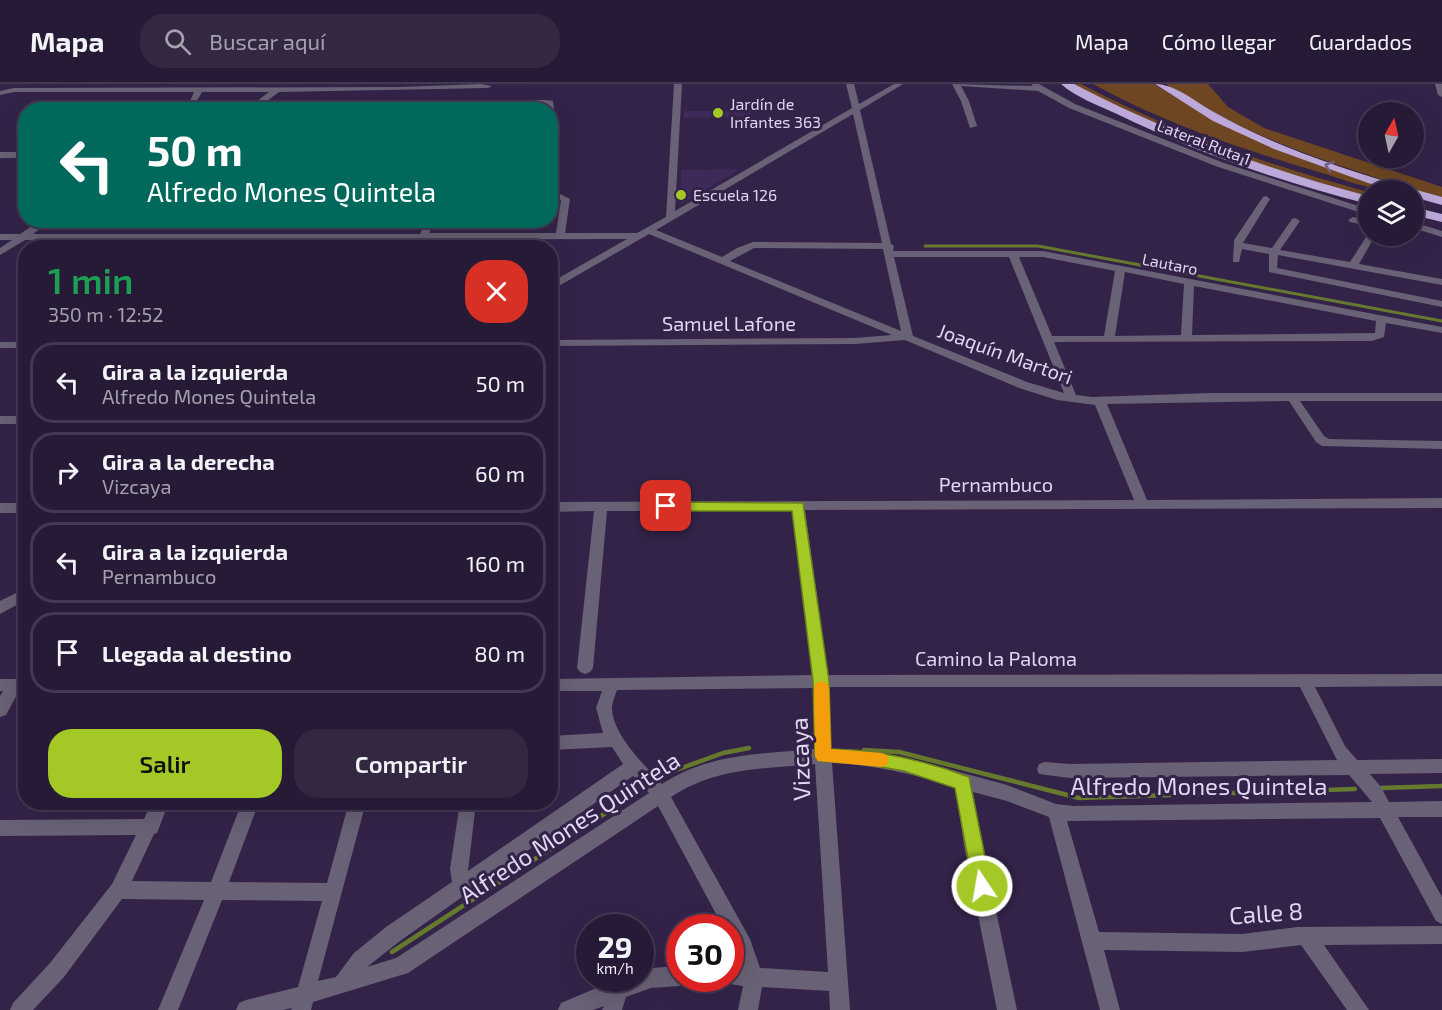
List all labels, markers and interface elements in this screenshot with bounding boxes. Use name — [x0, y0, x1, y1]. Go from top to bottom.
search box — [140, 14, 560, 68]
text: Mapa — [30, 24, 104, 58]
icon: search — [161, 25, 194, 58]
text: Buscar aquí — [209, 28, 325, 54]
text: Mapa — [1075, 29, 1129, 54]
text: Cómo llegar — [1162, 29, 1276, 54]
text: Guardados — [1309, 29, 1412, 54]
place label: Jardín de Infantes 363 — [730, 94, 821, 131]
north arrow — [1358, 102, 1424, 168]
map controls — [1358, 102, 1424, 246]
marker: Jardín de Infantes 363 — [711, 106, 725, 120]
street label: Lateral Ruta 1 — [1155, 115, 1254, 168]
text: 50 m — [147, 124, 243, 174]
icon: left — [48, 126, 126, 204]
one-way arrow — [1324, 160, 1335, 173]
text: Alfredo Mones Quintela — [147, 175, 436, 207]
button: layers — [1358, 180, 1424, 246]
place label: Escuela 126 — [693, 185, 777, 204]
marker: Escuela 126 — [674, 188, 688, 202]
street label: Lautaro — [1141, 249, 1200, 278]
text: 1 min — [48, 258, 133, 301]
button: close — [465, 260, 528, 323]
text: 350 m · 12:52 — [48, 302, 163, 326]
street label: Samuel Lafone — [662, 311, 796, 335]
street label: Joaquín Martori — [935, 318, 1076, 389]
text: Gira a la izquierda — [102, 358, 288, 384]
icon: left — [51, 366, 84, 399]
text: 50 m — [476, 370, 525, 396]
text: Alfredo Mones Quintela — [102, 384, 316, 408]
text: Gira a la derecha — [102, 448, 275, 474]
icon: right — [51, 456, 84, 489]
text: 60 m — [475, 460, 525, 486]
street label: Pernambuco — [939, 472, 1053, 496]
text: Vizcaya — [102, 474, 172, 498]
pin — [640, 480, 691, 531]
icon: arrive — [649, 489, 682, 522]
text: Gira a la izquierda — [102, 538, 288, 564]
icon: left — [51, 546, 84, 579]
text: 160 m — [466, 550, 525, 576]
text: Pernambuco — [102, 564, 216, 588]
icon: arrive — [51, 636, 84, 669]
text: Llegada al destino — [102, 640, 292, 666]
text: 80 m — [474, 640, 525, 666]
street label: Camino la Paloma — [915, 646, 1077, 670]
street label: Vizcaya — [784, 717, 815, 801]
button: Salir — [48, 729, 282, 798]
button: Compartir — [294, 729, 528, 798]
street label: Alfredo Mones Quintela — [453, 745, 685, 909]
street label: Alfredo Mones Quintela — [1070, 771, 1328, 800]
position arrow — [950, 854, 1014, 918]
street label: Calle 8 — [1228, 895, 1304, 930]
speed limit sign: 30 — [666, 914, 744, 992]
text: 29 — [597, 928, 633, 964]
text: km/h — [596, 959, 634, 977]

